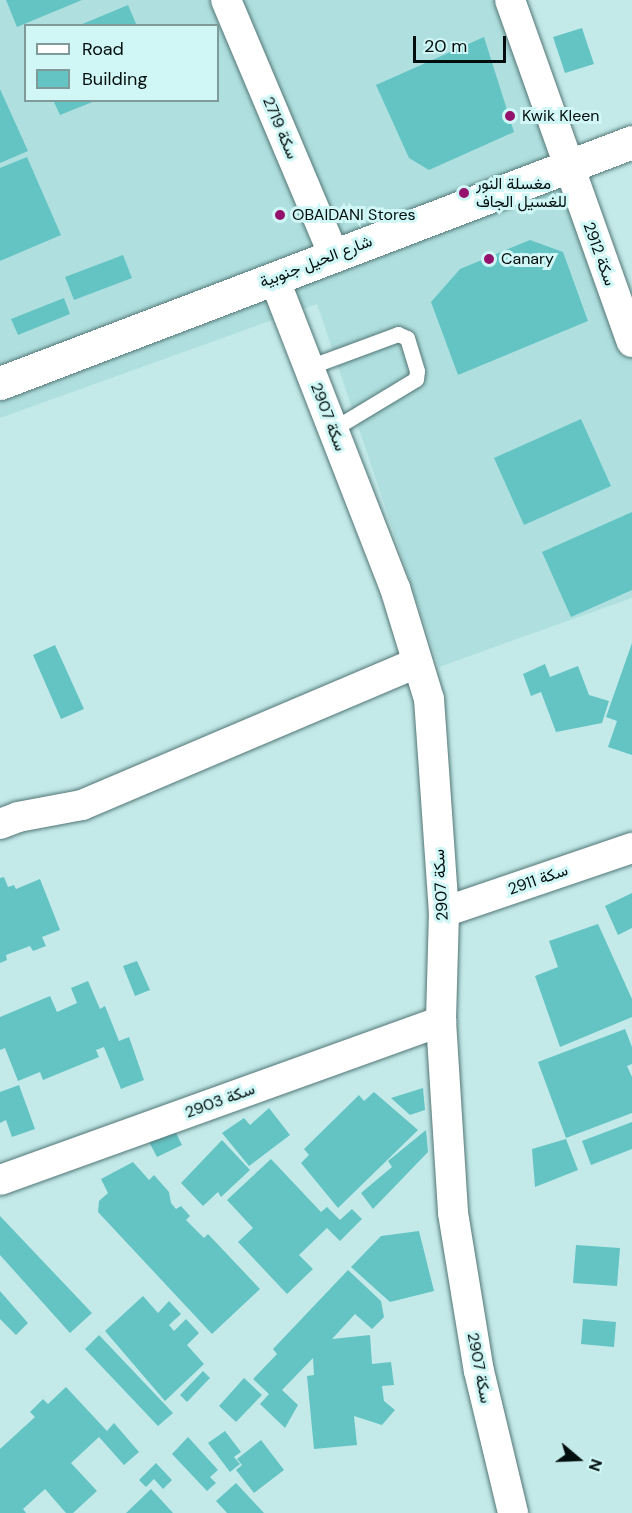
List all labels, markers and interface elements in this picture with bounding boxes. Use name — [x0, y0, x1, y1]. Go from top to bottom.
legend — [24, 24, 219, 102]
scale bar — [416, 24, 509, 62]
text: 20 m — [424, 34, 467, 58]
text: Road — [82, 37, 124, 61]
text: Building — [82, 67, 147, 91]
street label: سكة 2719 — [258, 94, 302, 162]
place label: Kwik Kleen — [522, 106, 600, 126]
marker: Kwik Kleen — [503, 109, 517, 123]
place label: مغسلة النور للغسيل الجاف — [476, 174, 567, 212]
marker: مغسلة النور للغسيل الجاف — [457, 186, 471, 200]
place label: OBAIDANI Stores — [292, 205, 416, 225]
marker: OBAIDANI Stores — [273, 208, 287, 222]
street label: سكة 2912 — [579, 220, 619, 288]
street label: شارع الحيل جنوبية — [257, 232, 375, 292]
place label: Canary — [501, 249, 554, 269]
marker: Canary — [482, 252, 496, 266]
street label: سكة 2907 — [306, 380, 350, 454]
street label: سكة 2907 — [430, 849, 452, 921]
street label: سكة 2911 — [505, 861, 571, 899]
street label: سكة 2903 — [182, 1080, 258, 1122]
street label: سكة 2907 — [463, 1331, 495, 1405]
north arrow — [548, 1429, 608, 1489]
text: N — [584, 1456, 607, 1474]

